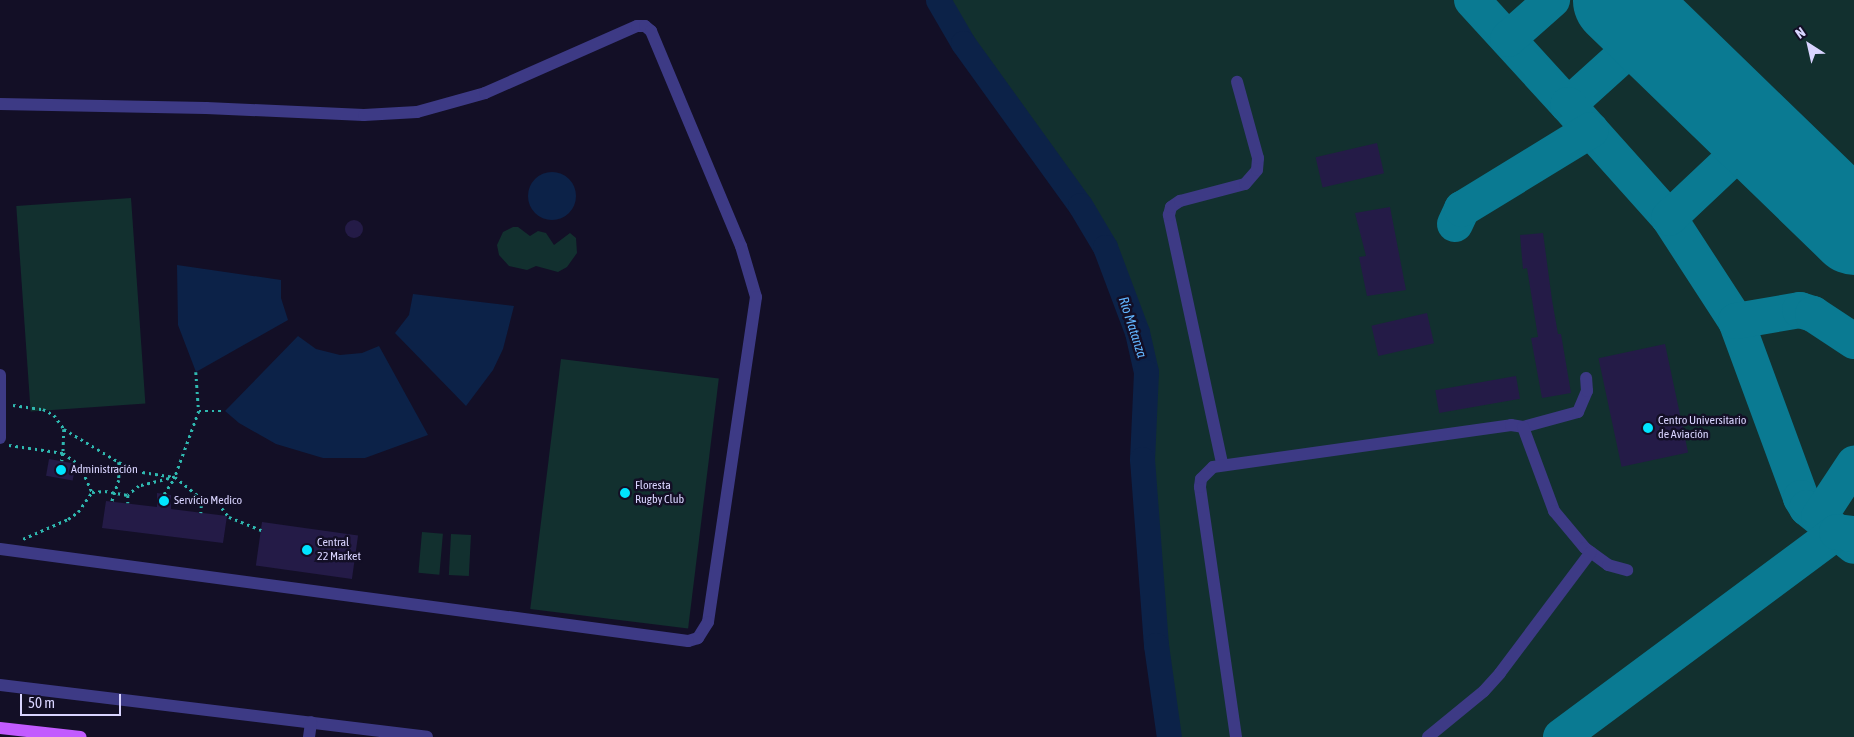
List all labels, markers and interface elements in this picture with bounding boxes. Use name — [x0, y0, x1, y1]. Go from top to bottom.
north arrow — [1784, 20, 1834, 70]
text: N — [1792, 24, 1808, 42]
water label: Río Matanza — [1115, 294, 1151, 360]
place label: Centro Universitario de Aviación — [1658, 414, 1746, 442]
marker: Centro Universitario de Aviación — [1642, 422, 1654, 434]
place label: Administración — [71, 463, 138, 477]
marker: Administración — [55, 464, 67, 476]
place label: Floresta Rugby Club — [635, 479, 684, 507]
marker: Floresta Rugby Club — [619, 487, 631, 499]
place label: Servicio Medico — [174, 494, 242, 508]
marker: Servicio Medico — [158, 495, 170, 507]
place label: Central 22 Market — [317, 536, 361, 564]
marker: Central 22 Market — [301, 544, 313, 556]
scale bar — [22, 684, 124, 716]
text: 50 m — [28, 694, 55, 711]

